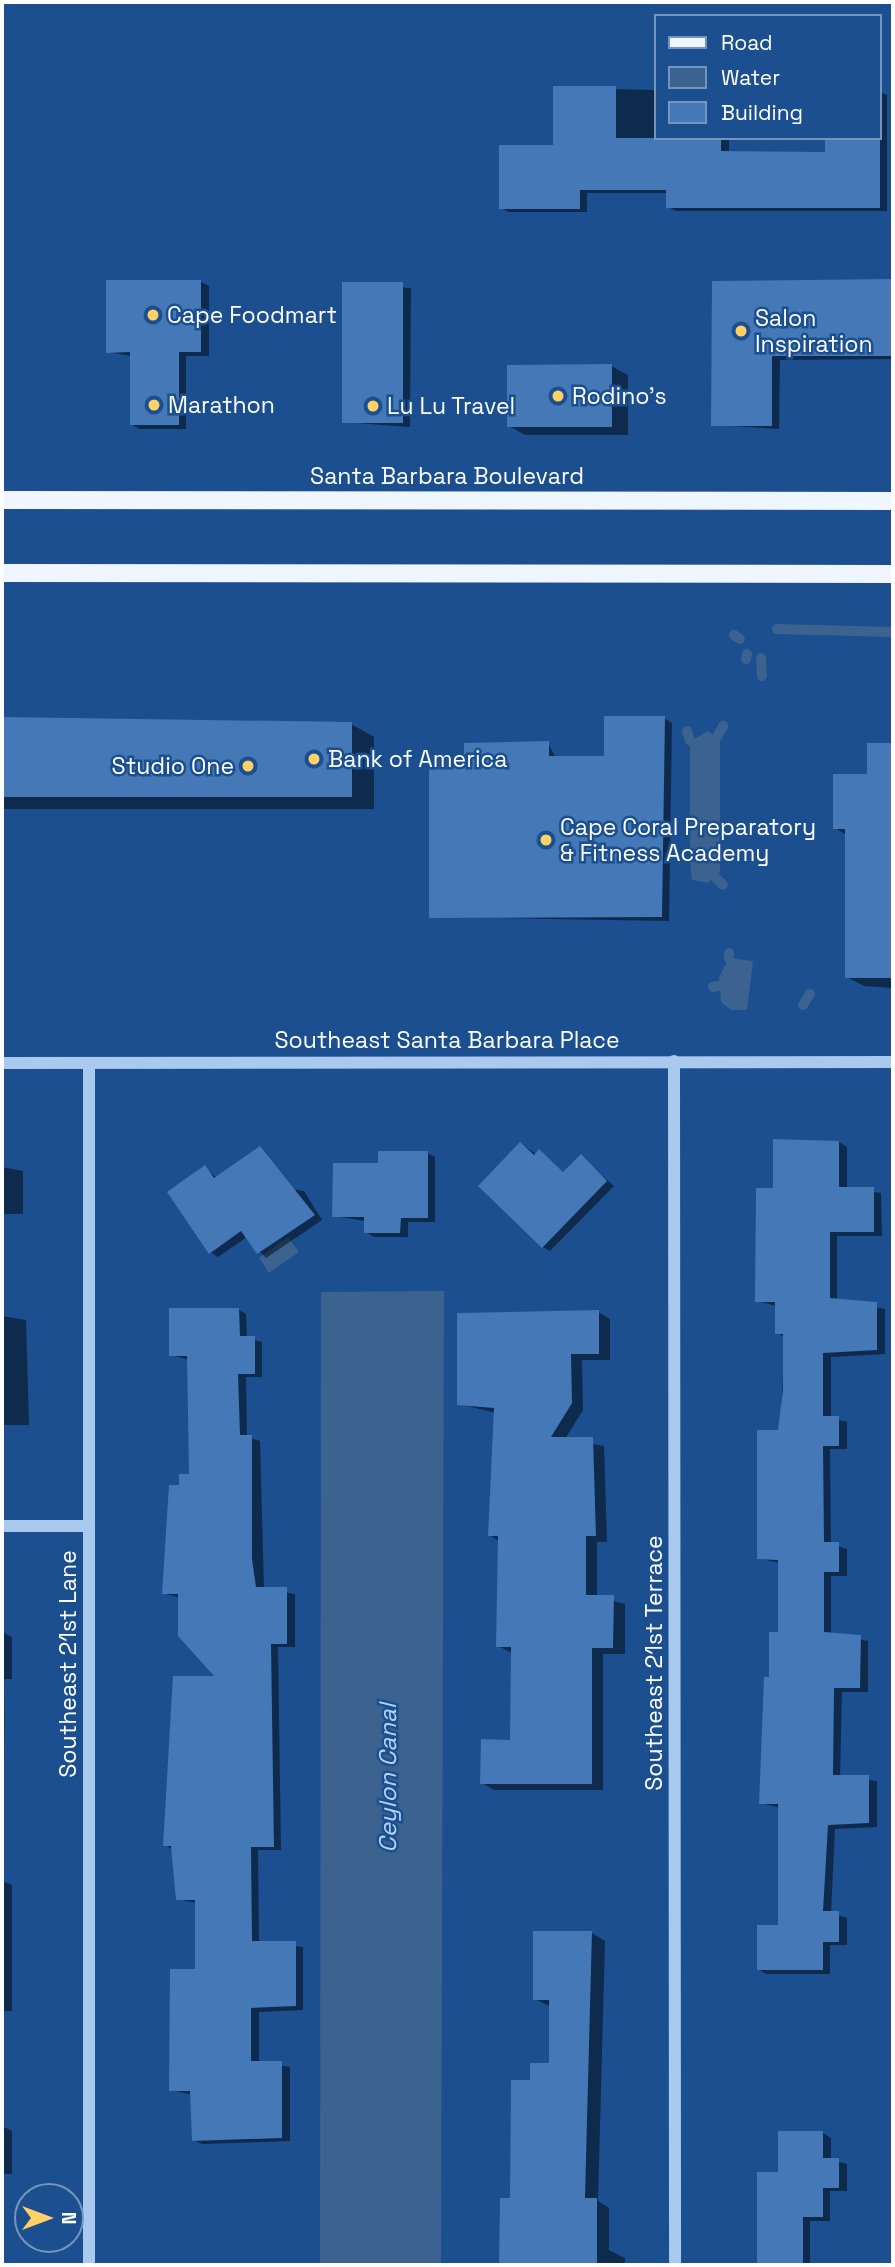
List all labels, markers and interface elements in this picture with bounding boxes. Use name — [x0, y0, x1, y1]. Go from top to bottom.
legend — [654, 14, 881, 140]
text: Road — [721, 29, 773, 56]
text: Water — [721, 64, 780, 91]
text: Building — [721, 99, 803, 126]
place label: Cape Foodmart — [167, 301, 337, 329]
place label: Salon Inspiration — [755, 304, 873, 358]
marker: Cape Foodmart — [145, 307, 161, 323]
marker: Salon Inspiration — [733, 323, 749, 339]
place label: Rodino's — [572, 382, 667, 410]
marker: Rodino's — [550, 388, 566, 404]
place label: Marathon — [168, 391, 275, 419]
place label: Lu Lu Travel — [387, 392, 516, 420]
marker: Marathon — [146, 397, 162, 413]
marker: Lu Lu Travel — [365, 398, 381, 414]
street label: Santa Barbara Boulevard — [310, 462, 584, 490]
place label: Bank of America — [328, 745, 508, 773]
marker: Bank of America — [306, 751, 322, 767]
place label: Studio One — [112, 752, 234, 780]
marker: Studio One — [240, 758, 256, 774]
place label: Cape Coral Preparatory & Fitness Academy — [560, 813, 816, 867]
marker: Cape Coral Preparatory & Fitness Academy — [538, 832, 554, 848]
street label: Southeast Santa Barbara Place — [274, 1026, 620, 1054]
street label: Southeast 21st Terrace — [640, 1535, 668, 1791]
street label: Southeast 21st Lane — [54, 1550, 82, 1778]
water label: Ceylon Canal — [374, 1703, 402, 1853]
north arrow — [14, 2183, 84, 2253]
text: N — [56, 2212, 81, 2224]

